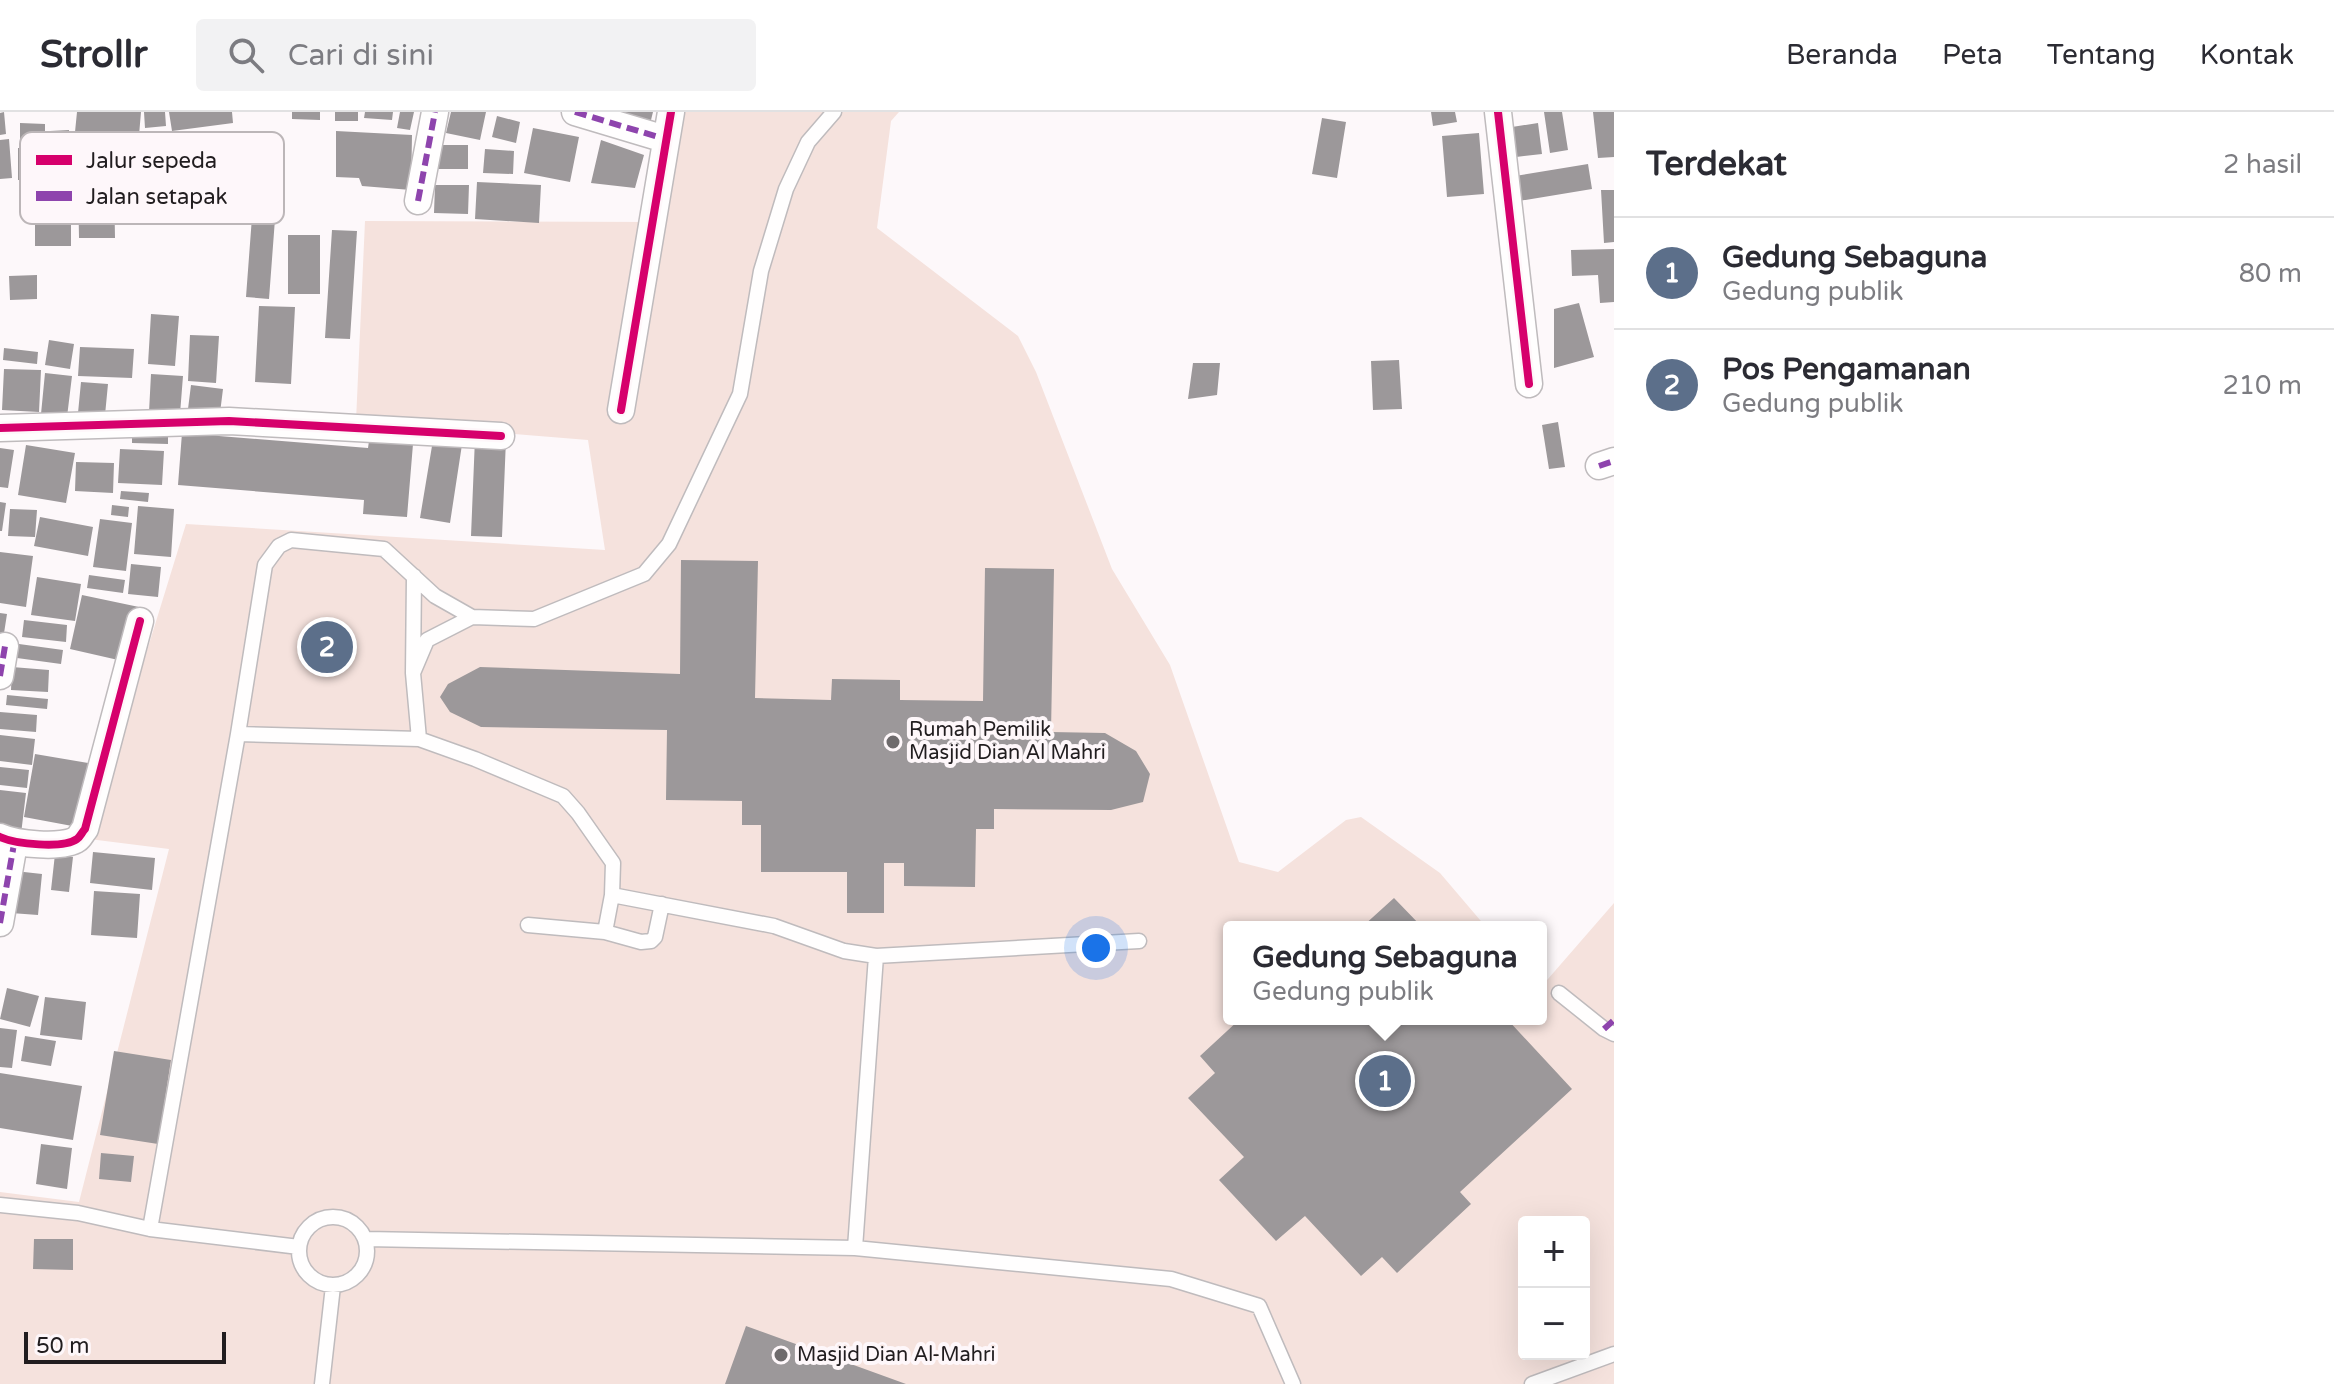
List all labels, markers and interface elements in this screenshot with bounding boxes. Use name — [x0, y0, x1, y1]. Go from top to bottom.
search box — [196, 19, 756, 91]
text: Strollr — [40, 32, 148, 78]
icon: search — [224, 33, 268, 77]
text: Cari di sini — [288, 37, 434, 74]
text: Beranda — [1786, 38, 1898, 72]
text: Peta — [1942, 38, 2003, 72]
text: Tentang — [2047, 38, 2156, 72]
text: Kontak — [2200, 38, 2294, 72]
legend — [20, 132, 284, 224]
text: Terdekat — [1646, 144, 1787, 185]
text: Jalur sepeda — [86, 148, 217, 174]
text: 2 hasil — [2223, 149, 2302, 180]
text: Jalan setapak — [86, 184, 228, 210]
text: Gedung Sebaguna — [1722, 239, 1987, 276]
text: 1 — [1664, 258, 1680, 289]
text: 80 m — [2239, 258, 2302, 289]
text: Gedung publik — [1722, 276, 1903, 307]
text: Pos Pengamanan — [1722, 351, 1971, 388]
text: 2 — [1664, 370, 1680, 401]
text: 210 m — [2222, 370, 2302, 401]
text: Gedung publik — [1722, 388, 1903, 419]
pin: 2 — [301, 617, 353, 677]
place label: Rumah Pemilik Masjid Dian Al Mahri — [909, 718, 1106, 765]
marker: Rumah Pemilik Masjid Dian Al Mahri — [884, 733, 902, 751]
popup — [1223, 921, 1547, 1025]
your location — [1076, 928, 1116, 968]
text: Gedung Sebaguna — [1252, 939, 1518, 976]
text: Gedung publik — [1252, 976, 1434, 1007]
pin: 1 — [1359, 1051, 1411, 1111]
map controls — [1518, 1216, 1590, 1360]
button: + — [1518, 1216, 1590, 1288]
button: − — [1518, 1288, 1590, 1360]
scale bar — [24, 1328, 226, 1364]
text: 50 m — [36, 1333, 90, 1359]
place label: Masjid Dian Al-Mahri — [797, 1343, 996, 1367]
marker: Masjid Dian Al-Mahri — [772, 1346, 790, 1364]

